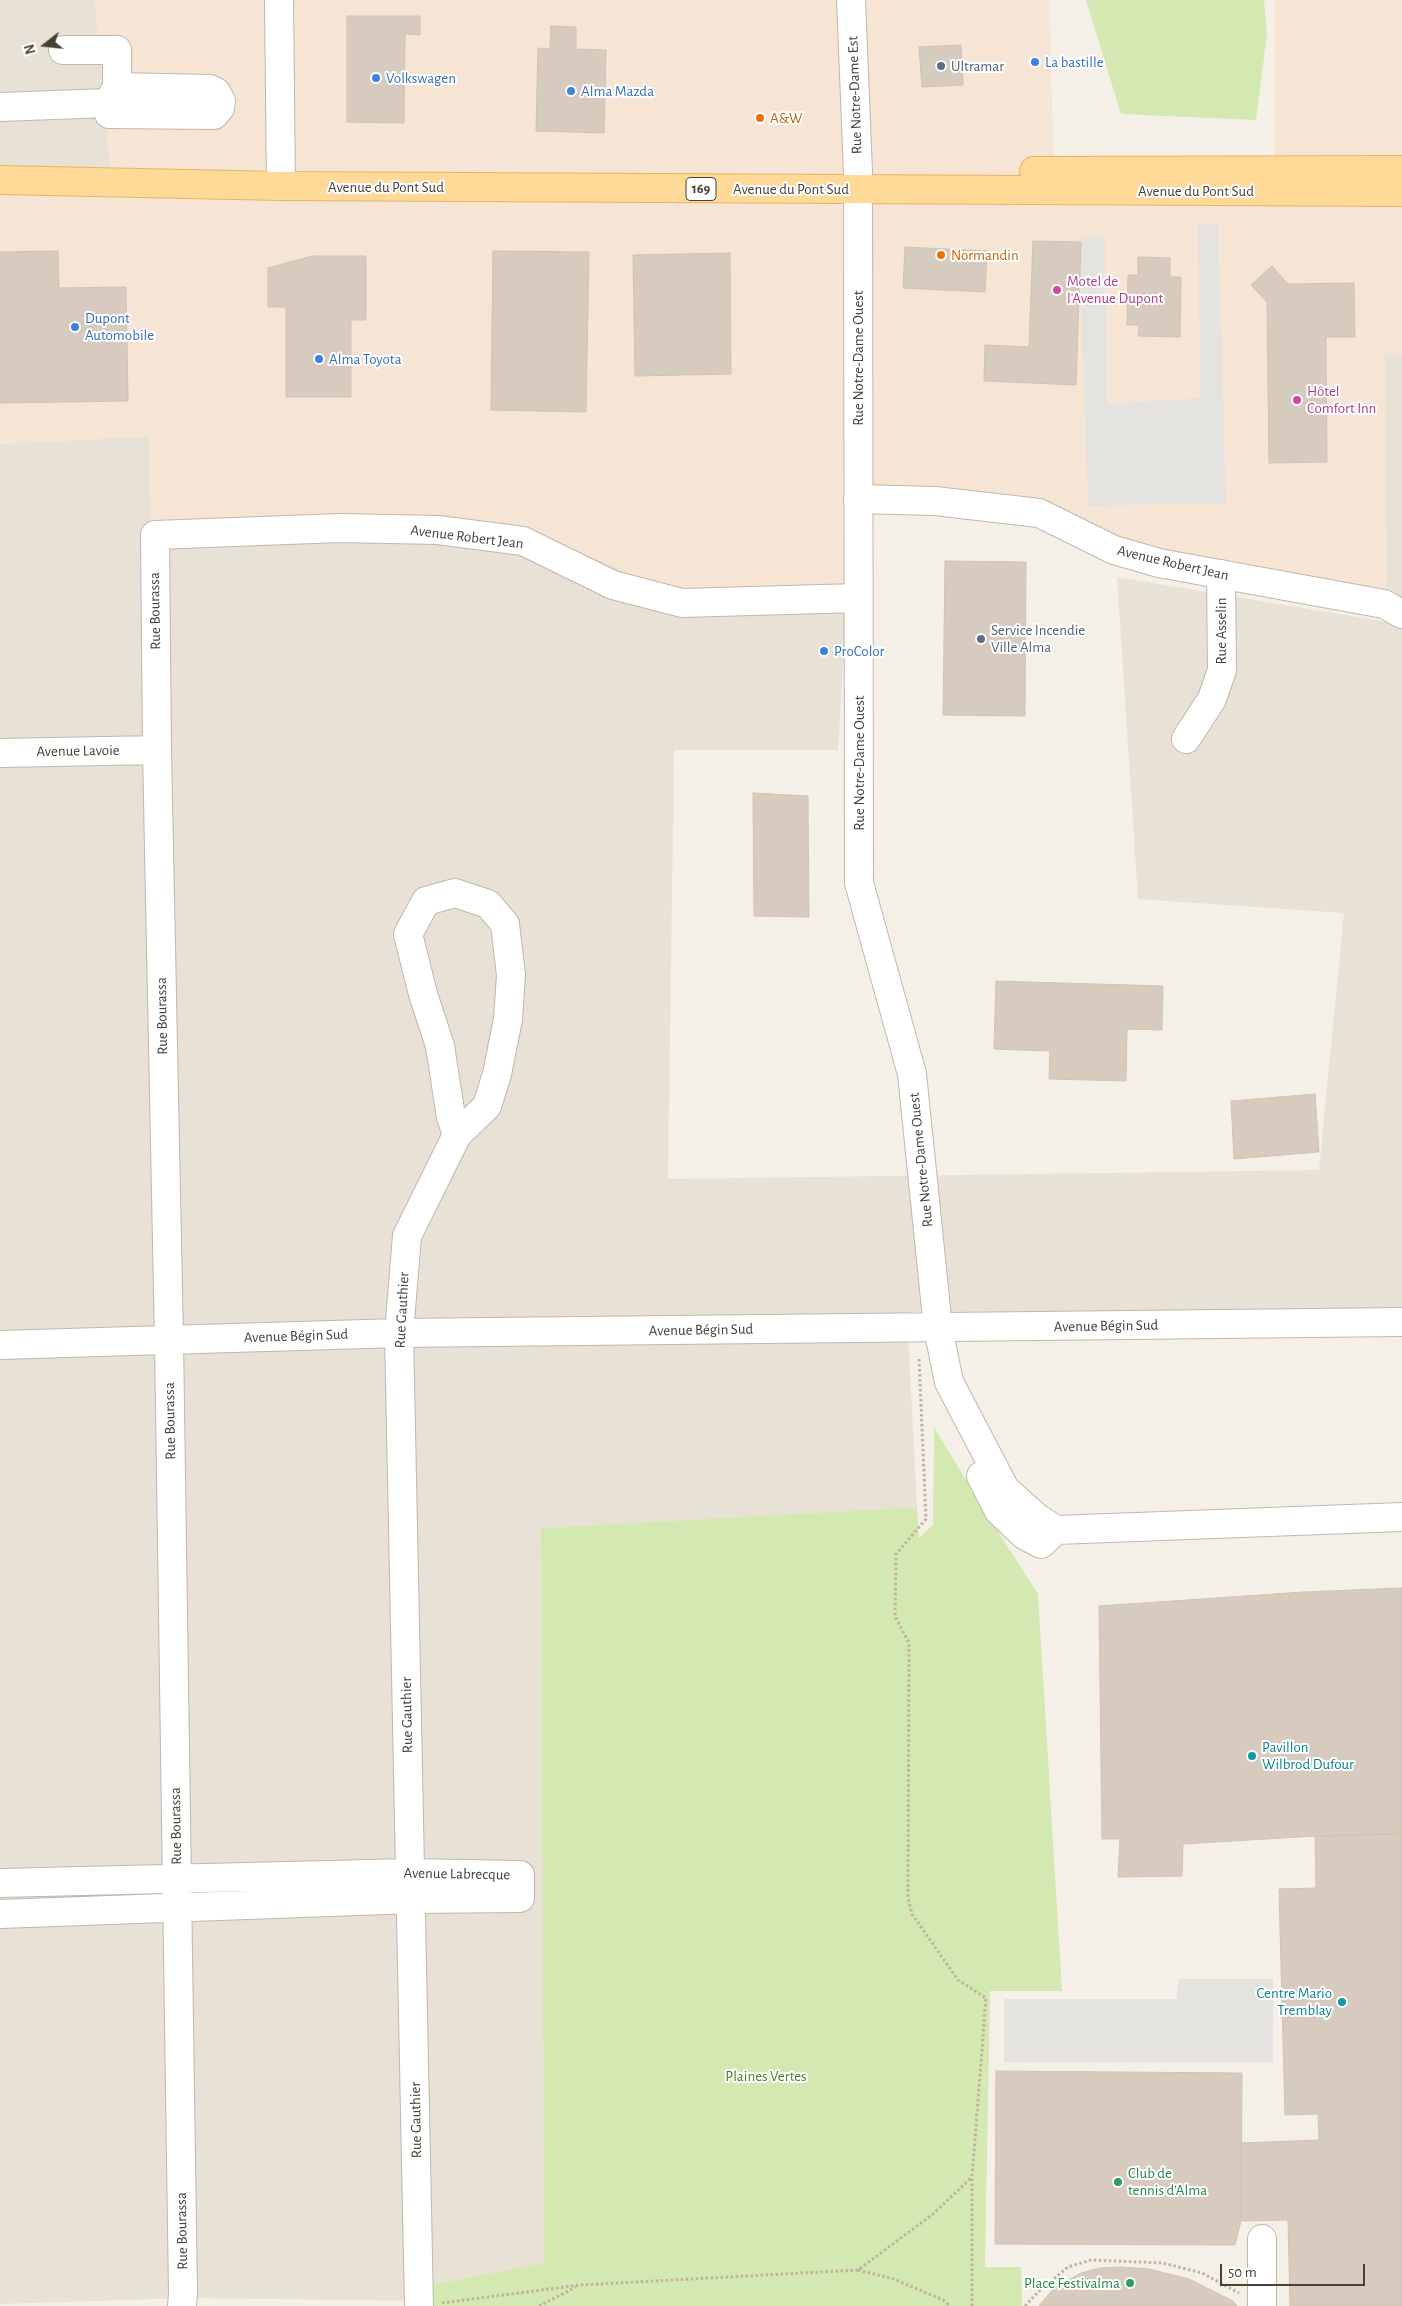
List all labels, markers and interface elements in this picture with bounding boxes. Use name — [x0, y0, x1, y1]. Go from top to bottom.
north arrow — [20, 20, 70, 70]
street label: Rue Notre-Dame Est — [844, 35, 866, 155]
text: N — [23, 43, 39, 56]
place label: La bastille — [1045, 53, 1104, 71]
marker: La bastille — [1029, 56, 1041, 68]
place label: Ultramar — [951, 57, 1004, 75]
marker: Ultramar — [935, 60, 947, 72]
place label: Volkswagen — [386, 69, 456, 87]
marker: Volkswagen — [370, 72, 382, 84]
place label: Alma Mazda — [581, 82, 654, 100]
marker: Alma Mazda — [565, 85, 577, 97]
place label: A&W — [770, 109, 802, 127]
marker: A&W — [754, 112, 766, 124]
street label: Avenue du Pont Sud — [328, 178, 444, 196]
road number: 169 — [686, 178, 716, 200]
street label: Avenue du Pont Sud — [733, 180, 849, 198]
street label: Avenue du Pont Sud — [1138, 182, 1254, 200]
place label: Normandin — [951, 246, 1019, 264]
marker: Normandin — [935, 249, 947, 261]
place label: Motel de l'Avenue Dupont — [1067, 272, 1163, 307]
marker: Motel de l'Avenue Dupont — [1051, 284, 1063, 296]
street label: Rue Notre-Dame Ouest — [849, 290, 867, 426]
place label: Dupont Automobile — [85, 309, 154, 344]
marker: Dupont Automobile — [69, 321, 81, 333]
place label: Alma Toyota — [329, 350, 402, 368]
marker: Alma Toyota — [313, 353, 325, 365]
place label: Hôtel Comfort Inn — [1307, 382, 1376, 417]
marker: Hôtel Comfort Inn — [1291, 394, 1303, 406]
street label: Avenue Robert Jean — [409, 521, 525, 553]
street label: Avenue Robert Jean — [1116, 541, 1230, 585]
street label: Rue Bourassa — [145, 572, 165, 650]
street label: Rue Asselin — [1212, 598, 1230, 664]
place label: Service Incendie Ville Alma — [991, 621, 1085, 656]
marker: Service Incendie Ville Alma — [975, 633, 987, 645]
place label: ProColor — [834, 642, 884, 660]
marker: ProColor — [818, 645, 830, 657]
street label: Rue Notre-Dame Ouest — [850, 695, 868, 831]
street label: Avenue Lavoie — [36, 741, 120, 761]
street label: Rue Bourassa — [152, 977, 172, 1055]
street label: Rue Notre-Dame Ouest — [905, 1092, 937, 1228]
street label: Rue Gauthier — [391, 1271, 413, 1349]
street label: Avenue Bégin Sud — [1054, 1316, 1158, 1336]
street label: Avenue Bégin Sud — [649, 1320, 753, 1340]
street label: Avenue Bégin Sud — [243, 1325, 349, 1347]
street label: Rue Bourassa — [160, 1382, 180, 1460]
street label: Rue Gauthier — [397, 1677, 417, 1753]
place label: Pavillon Wilbrod Dufour — [1262, 1738, 1354, 1773]
marker: Pavillon Wilbrod Dufour — [1246, 1750, 1258, 1762]
street label: Rue Bourassa — [166, 1787, 186, 1865]
street label: Avenue Labrecque — [404, 1864, 510, 1884]
place label: Centre Mario Tremblay — [1257, 1984, 1332, 2019]
marker: Centre Mario Tremblay — [1336, 1996, 1348, 2008]
park label: Plaines Vertes — [725, 2067, 807, 2085]
street label: Rue Gauthier — [406, 2082, 426, 2158]
place label: Club de tennis d'Alma — [1128, 2164, 1207, 2199]
marker: Club de tennis d'Alma — [1112, 2176, 1124, 2188]
street label: Rue Bourassa — [172, 2192, 192, 2270]
scale bar — [1222, 2254, 1367, 2286]
text: 50 m — [1228, 2265, 1257, 2280]
place label: Place Festivalma — [1024, 2274, 1120, 2292]
marker: Place Festivalma — [1124, 2277, 1136, 2289]

